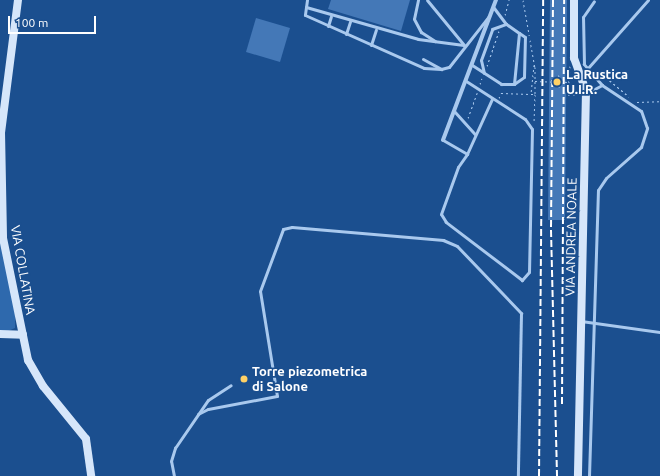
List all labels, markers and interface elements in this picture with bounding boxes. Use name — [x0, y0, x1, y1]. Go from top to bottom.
scale bar — [10, 8, 98, 34]
text: 100 m — [15, 16, 48, 29]
place label: La Rustica U.I.R. — [566, 67, 628, 98]
marker: La Rustica U.I.R. — [551, 76, 563, 88]
street label: VIA ANDREA NOALE — [562, 178, 580, 296]
street label: VIA COLLATINA — [7, 224, 39, 316]
place label: Torre piezometrica di Salone — [252, 364, 367, 395]
marker: Torre piezometrica di Salone — [239, 374, 249, 384]

